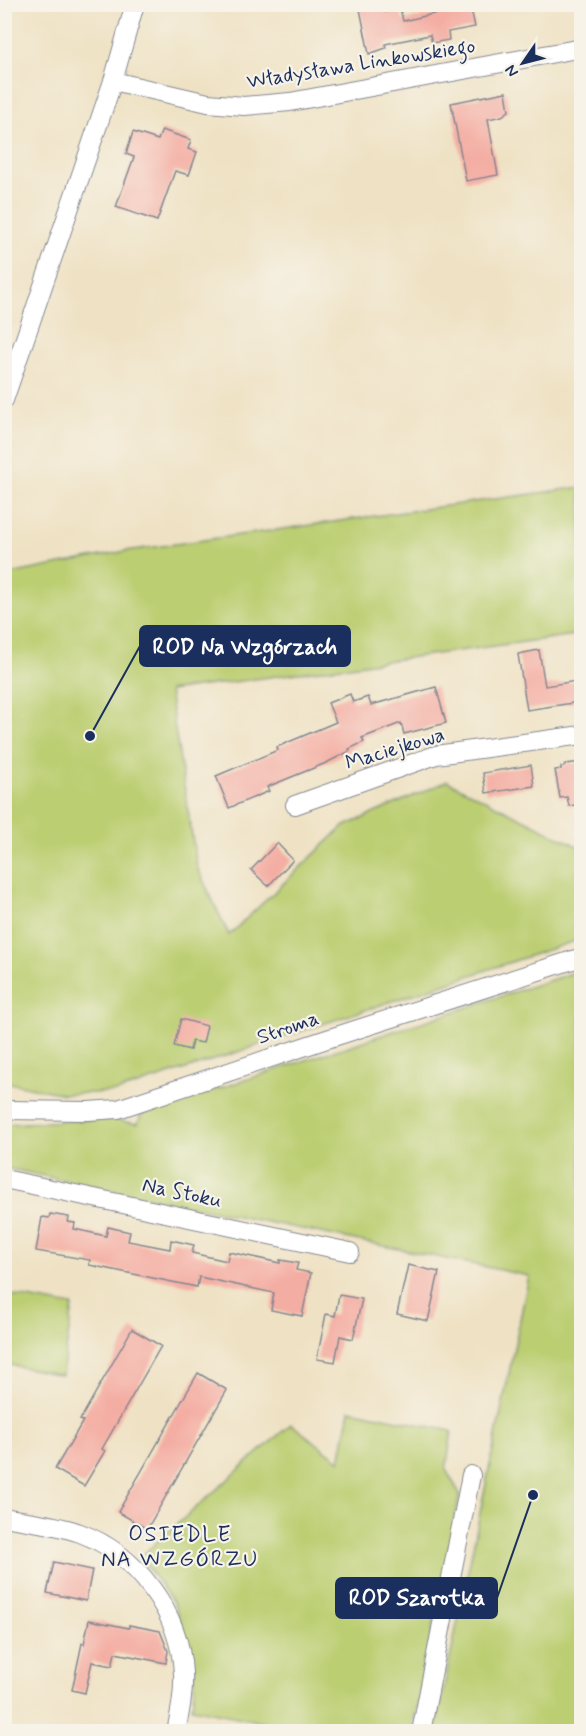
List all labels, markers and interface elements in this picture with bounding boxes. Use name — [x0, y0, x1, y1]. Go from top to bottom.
street label: Władysława Linkowskiego — [245, 32, 478, 98]
north arrow — [493, 33, 553, 93]
text: N — [500, 60, 524, 81]
callout: ROD Na Wzgórzach — [140, 626, 350, 666]
text: ROD Na Wzgórzach — [153, 634, 337, 665]
street label: Maciejkowa — [342, 721, 448, 777]
street label: Stroma — [253, 1004, 323, 1052]
street label: Na Stoku — [140, 1171, 224, 1215]
district label: OSIEDLE NA WZGÓRZU — [101, 1521, 259, 1574]
callout: ROD Szarotka — [336, 1578, 497, 1618]
text: ROD Szarotka — [349, 1585, 485, 1613]

